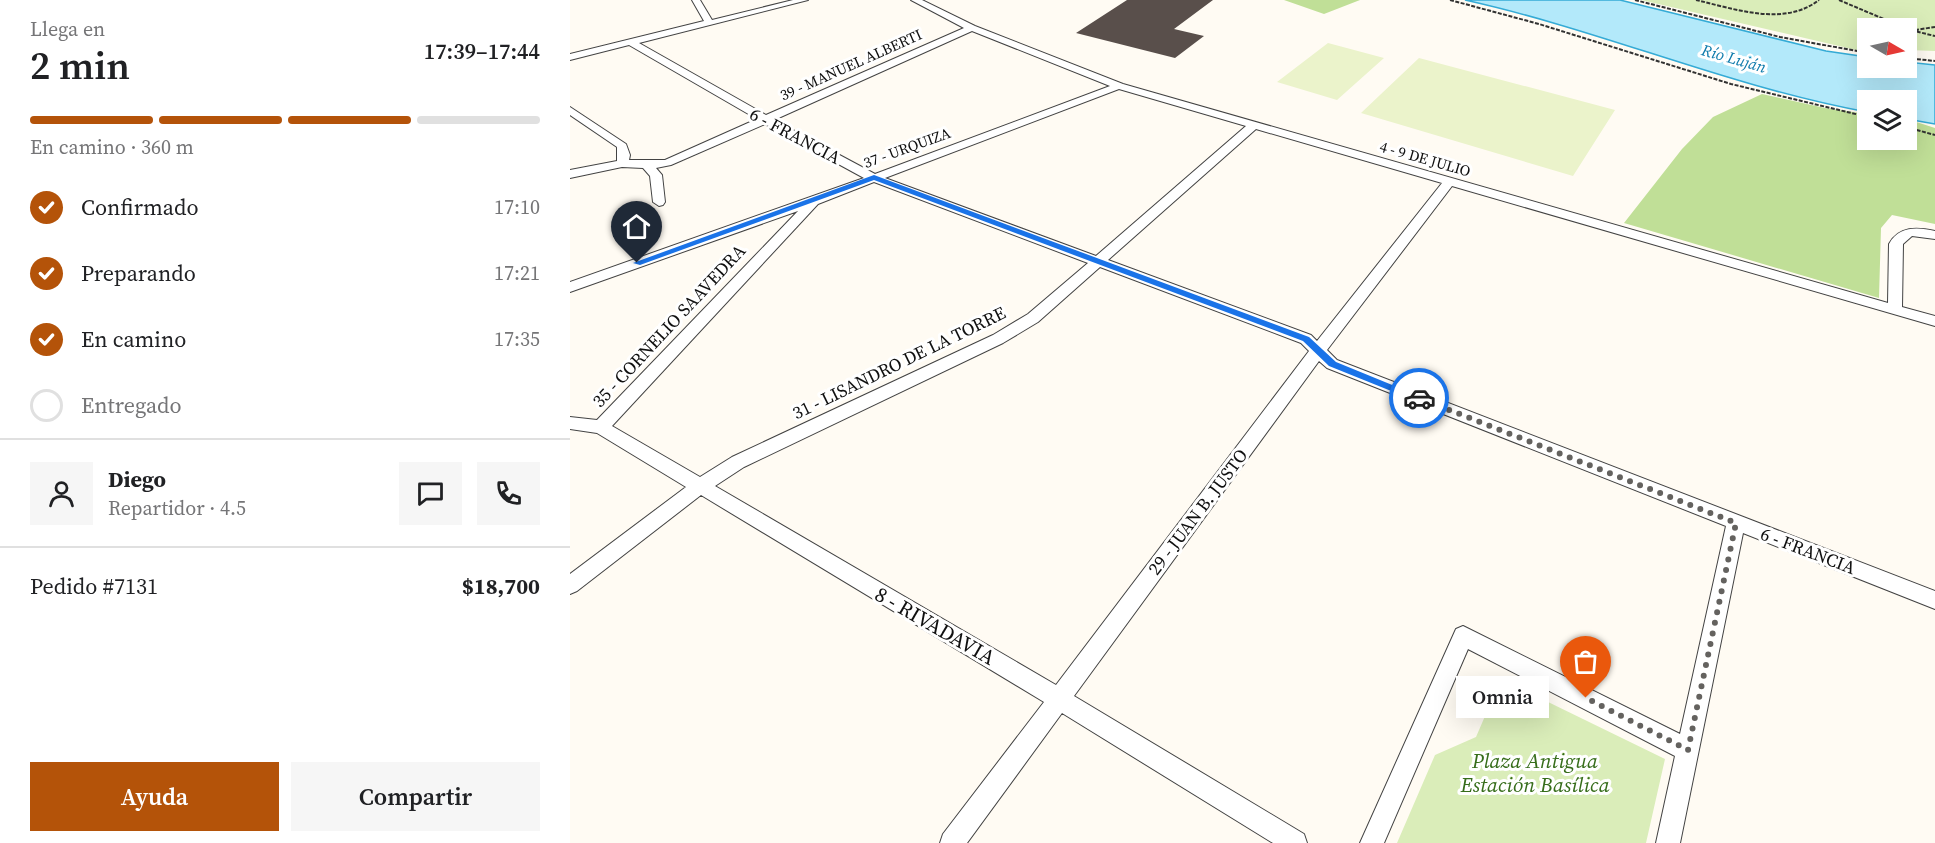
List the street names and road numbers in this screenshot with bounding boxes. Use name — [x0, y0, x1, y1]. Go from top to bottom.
street label: 39 - MANUEL ALBERTI — [776, 24, 925, 105]
street label: 6 - FRANCIA — [745, 101, 845, 170]
street label: 37 - URQUIZA — [860, 122, 953, 173]
street label: 4 - 9 DE JULIO — [1377, 136, 1473, 182]
street label: 35 - CORNELIO SAAVEDRA — [586, 239, 751, 413]
street label: 31 - LISANDRO DE LA TORRE — [788, 300, 1010, 425]
street label: 29 - JUAN B. JUSTO — [1142, 444, 1253, 580]
street label: 6 - FRANCIA — [1757, 521, 1859, 580]
street label: 8 - RIVADAVIA — [870, 579, 1001, 672]

